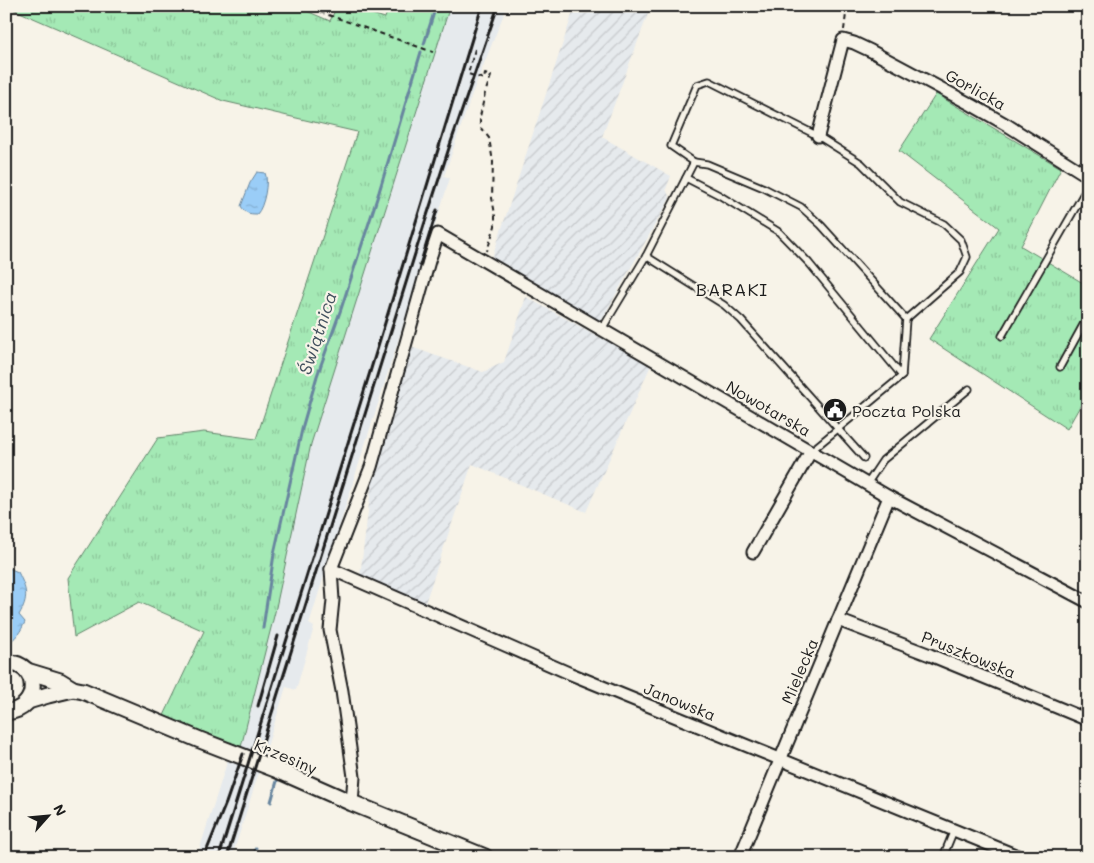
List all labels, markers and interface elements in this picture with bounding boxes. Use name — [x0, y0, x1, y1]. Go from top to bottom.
street label: Gorlicka — [942, 64, 1010, 114]
district label: BARAKI — [696, 277, 768, 301]
water label: Świątnica — [292, 288, 342, 378]
street label: Nowotarska — [723, 375, 815, 441]
public building icon: Poczta Polska — [822, 397, 848, 423]
place label: Poczta Polska — [852, 400, 961, 421]
street label: Pruszkowska — [919, 626, 1019, 682]
street label: Mielecka — [776, 635, 822, 707]
street label: Janowska — [641, 677, 719, 725]
street label: Krzesiny — [251, 733, 321, 779]
north arrow — [22, 790, 72, 840]
text: N — [49, 801, 71, 819]

